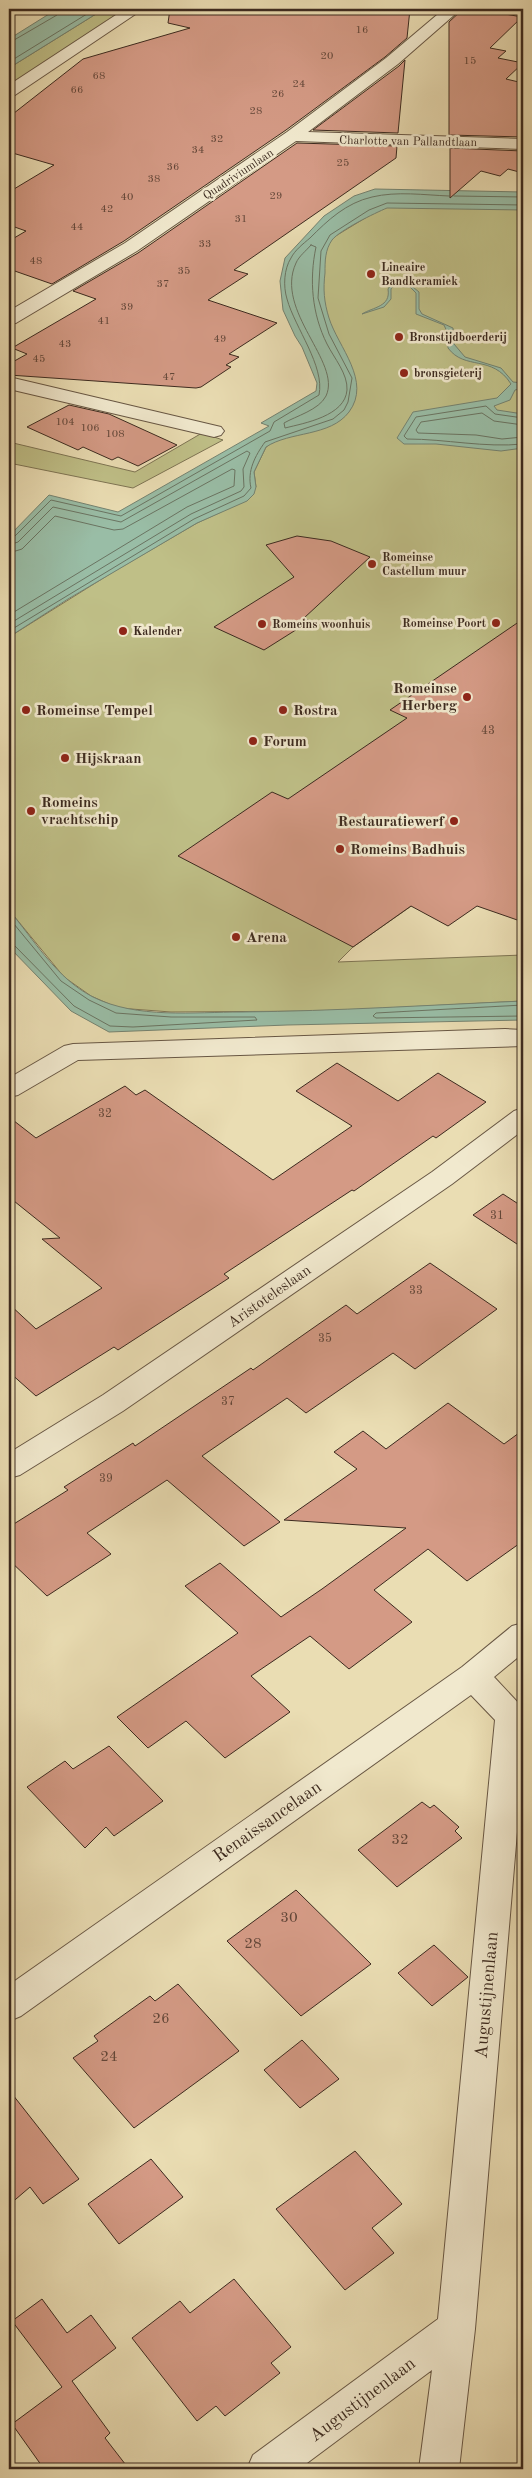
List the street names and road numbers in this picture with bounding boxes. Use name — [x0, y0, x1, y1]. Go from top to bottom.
street label: Charlotte van Pallandtlaan — [339, 135, 478, 149]
street label: Quadriviumlaan — [201, 147, 276, 203]
street label: Aristoteleslaan — [226, 1263, 314, 1331]
street label: Renaissancelaan — [210, 1778, 325, 1866]
street label: Augustijnenlaan — [472, 1931, 502, 2059]
street label: Augustijnenlaan — [306, 2354, 419, 2445]

